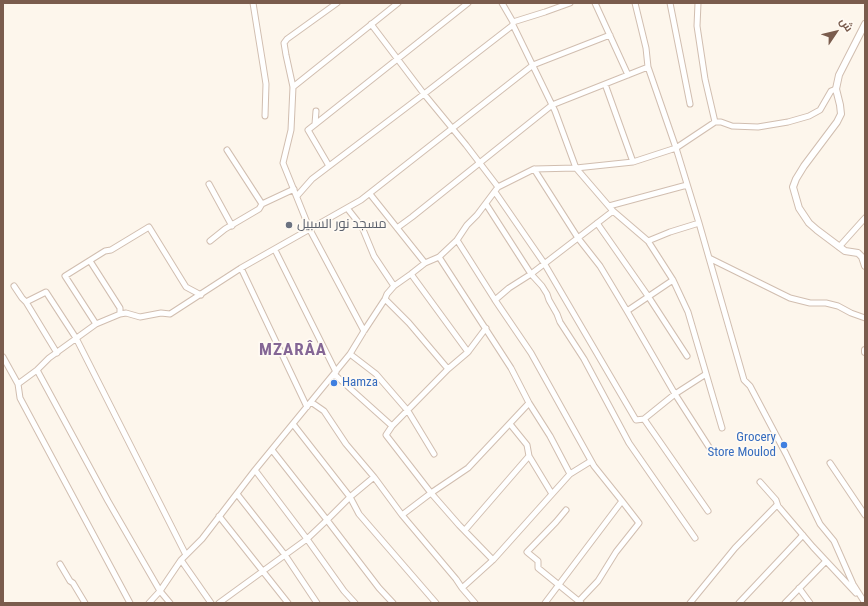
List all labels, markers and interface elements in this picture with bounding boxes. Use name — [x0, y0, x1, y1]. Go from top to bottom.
north arrow — [816, 12, 856, 52]
text: ش — [837, 15, 856, 34]
place label: مسجد نور السبيل — [297, 217, 387, 233]
marker: مسجد نور السبيل — [284, 220, 294, 230]
district label: MZARÂA — [259, 341, 327, 361]
place label: Hamza — [342, 375, 378, 391]
marker: Hamza — [329, 378, 339, 388]
place label: Grocery Store Moulod — [708, 430, 776, 461]
marker: Grocery Store Moulod — [779, 440, 789, 450]

